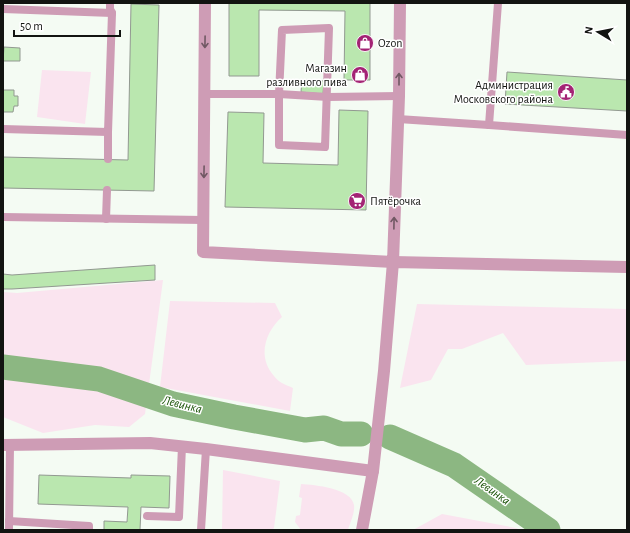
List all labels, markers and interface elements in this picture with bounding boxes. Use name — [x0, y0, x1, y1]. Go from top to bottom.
scale bar — [14, 12, 120, 38]
north arrow — [578, 12, 618, 52]
text: 50 m — [20, 20, 43, 32]
text: N — [583, 26, 595, 35]
shop icon: Ozon — [355, 33, 375, 53]
one-way arrow — [201, 35, 209, 48]
place label: Ozon — [378, 37, 402, 49]
place label: Магазин разливного пива — [266, 62, 348, 88]
shop icon: Магазин разливного пива — [350, 65, 370, 85]
one-way arrow — [395, 73, 403, 86]
place label: Администрация Московского района — [453, 79, 554, 105]
public building icon: Администрация Московского района — [556, 82, 576, 102]
one-way arrow — [200, 165, 208, 178]
supermarket icon: Пятёрочка — [347, 191, 367, 211]
place label: Пятёрочка — [370, 195, 422, 207]
one-way arrow — [390, 217, 398, 230]
water label: Левинка — [160, 394, 203, 416]
water label: Левинка — [471, 474, 513, 508]

